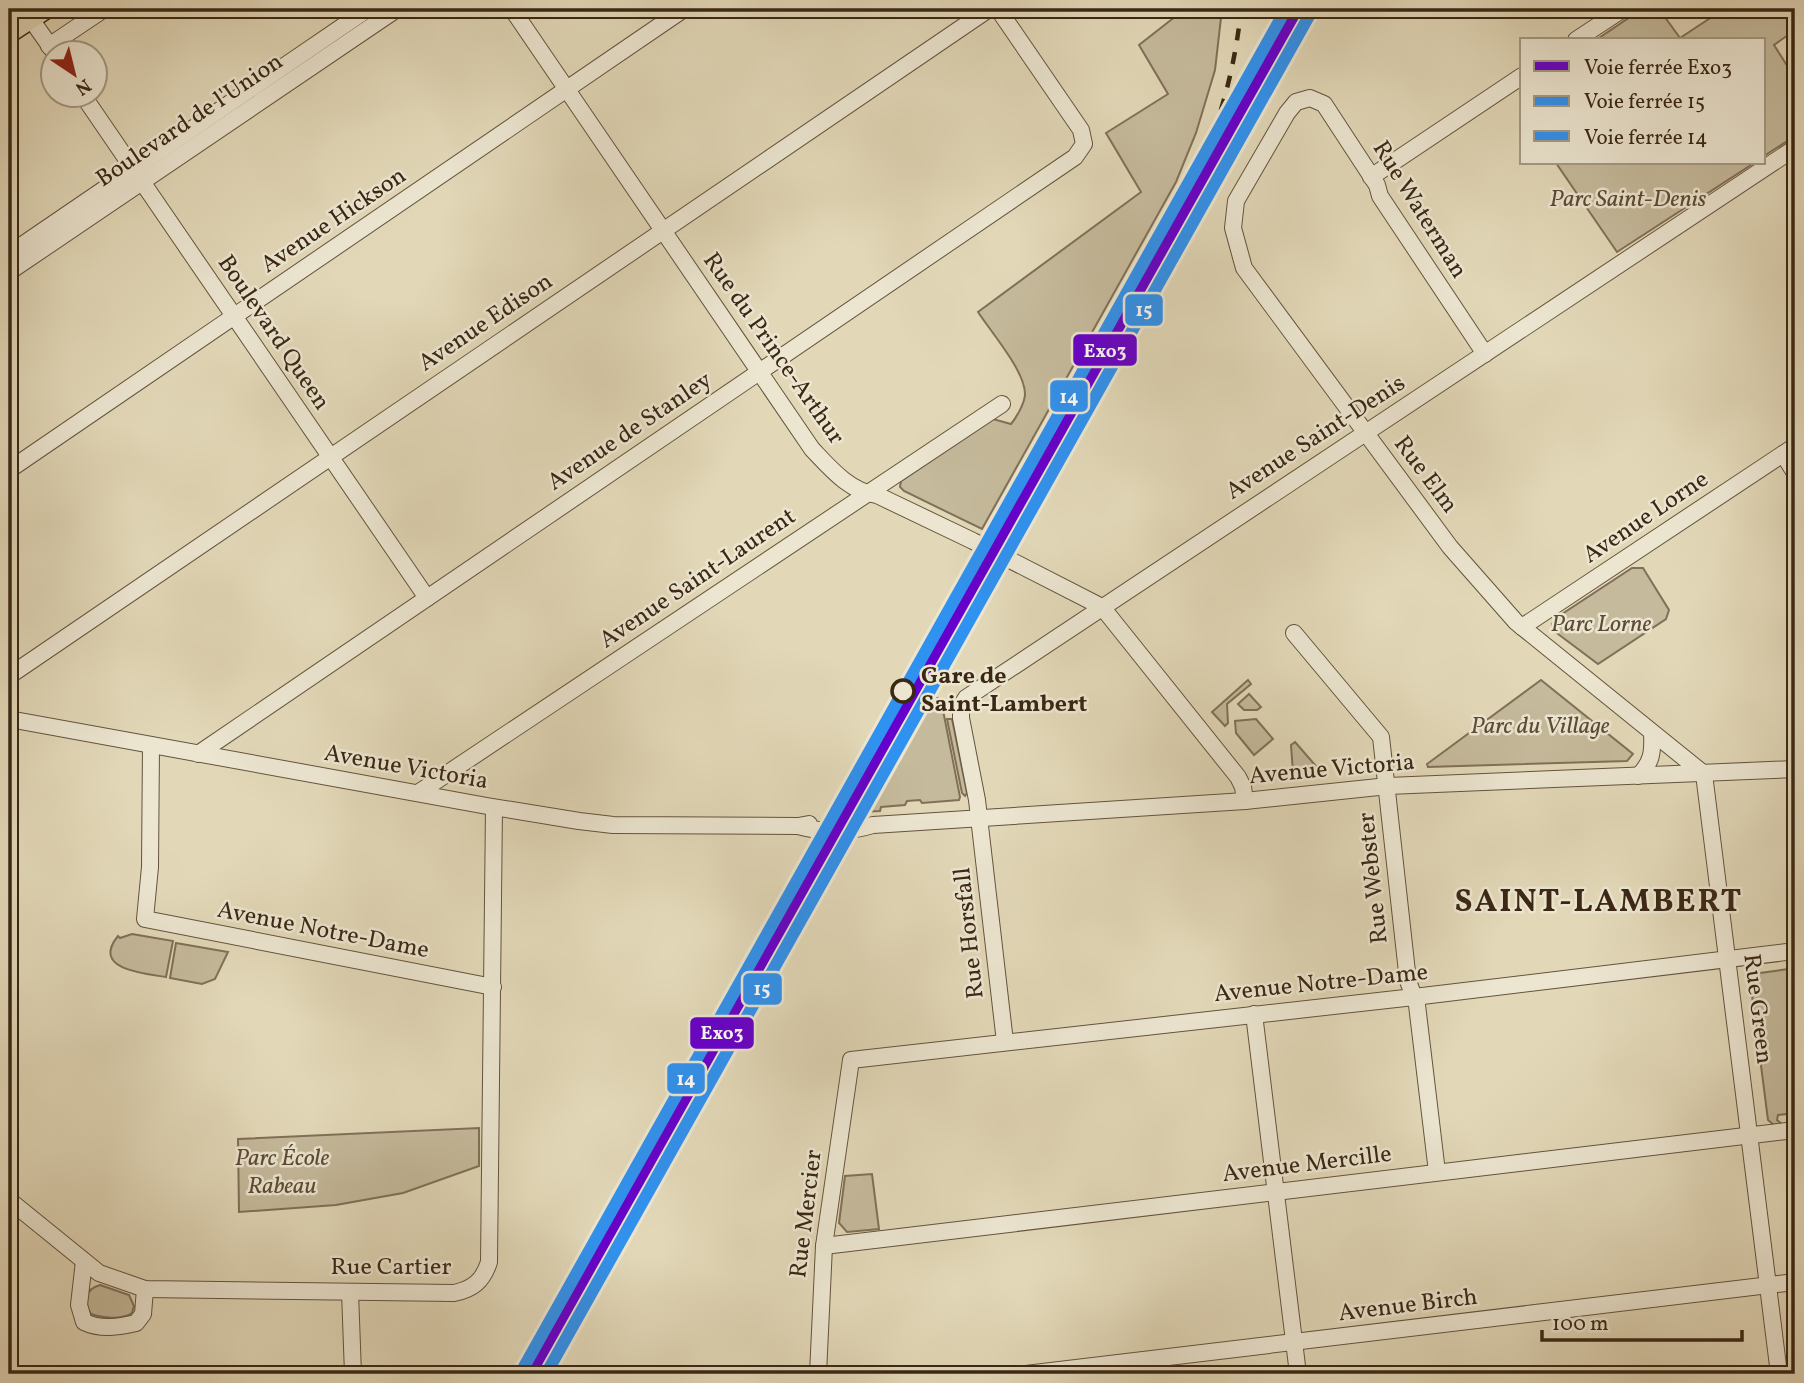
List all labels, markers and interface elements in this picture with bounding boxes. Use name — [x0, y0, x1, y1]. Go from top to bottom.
north arrow — [38, 38, 108, 108]
legend — [1520, 38, 1766, 164]
street label: Boulevard de l'Union — [90, 46, 290, 196]
text: Voie ferrée Exo3 — [1584, 54, 1732, 83]
text: N — [69, 72, 96, 101]
text: Voie ferrée 15 — [1584, 88, 1705, 117]
text: Voie ferrée 14 — [1584, 124, 1708, 153]
street label: Rue Waterman — [1363, 135, 1475, 285]
street label: Avenue Hickson — [254, 160, 414, 282]
park label: Parc Saint-Denis — [1550, 183, 1707, 217]
street label: Rue du Prince-Arthur — [694, 246, 852, 452]
street label: Boulevard Queen — [208, 249, 338, 417]
street label: Avenue Edison — [412, 265, 560, 381]
line badge: 15 — [1124, 293, 1164, 327]
text: 15 — [1136, 298, 1152, 324]
line badge: Exo3 — [1072, 333, 1138, 367]
text: Exo3 — [1084, 339, 1126, 365]
street label: Avenue de Stanley — [541, 364, 719, 500]
street label: Avenue Saint-Denis — [1219, 367, 1413, 509]
line badge: 14 — [1049, 379, 1089, 413]
text: 14 — [1059, 385, 1079, 411]
street label: Rue Elm — [1385, 429, 1465, 521]
street label: Avenue Lorne — [1576, 463, 1716, 573]
street label: Avenue Saint-Laurent — [593, 500, 803, 658]
park label: Parc Lorne — [1551, 608, 1651, 642]
place label: Gare de Saint-Lambert — [921, 660, 1087, 722]
marker: Gare de Saint-Lambert — [891, 679, 915, 703]
park label: Parc du Village — [1470, 710, 1610, 744]
street label: Avenue Victoria — [321, 737, 491, 799]
street label: Avenue Victoria — [1248, 746, 1416, 794]
street label: Rue Webster — [1350, 811, 1398, 945]
street label: Rue Horsfall — [946, 866, 994, 1000]
district label: SAINT-LAMBERT — [1455, 881, 1743, 925]
street label: Avenue Notre-Dame — [214, 894, 432, 968]
street label: Rue Green — [1733, 952, 1781, 1066]
street label: Avenue Notre-Dame — [1212, 956, 1430, 1012]
line badge: 15 — [742, 972, 783, 1006]
text: 15 — [754, 977, 770, 1003]
line badge: Exo3 — [689, 1016, 755, 1050]
text: Exo3 — [701, 1021, 743, 1047]
line badge: 14 — [666, 1062, 706, 1095]
text: 14 — [676, 1067, 696, 1093]
street label: Avenue Mercille — [1220, 1138, 1394, 1192]
park label: Parc École Rabeau — [235, 1142, 330, 1204]
street label: Rue Mercier — [782, 1148, 832, 1280]
street label: Rue Cartier — [331, 1251, 451, 1285]
street label: Avenue Birch — [1336, 1281, 1480, 1331]
scale bar — [1542, 1299, 1741, 1343]
text: 100 m — [1552, 1310, 1609, 1339]

